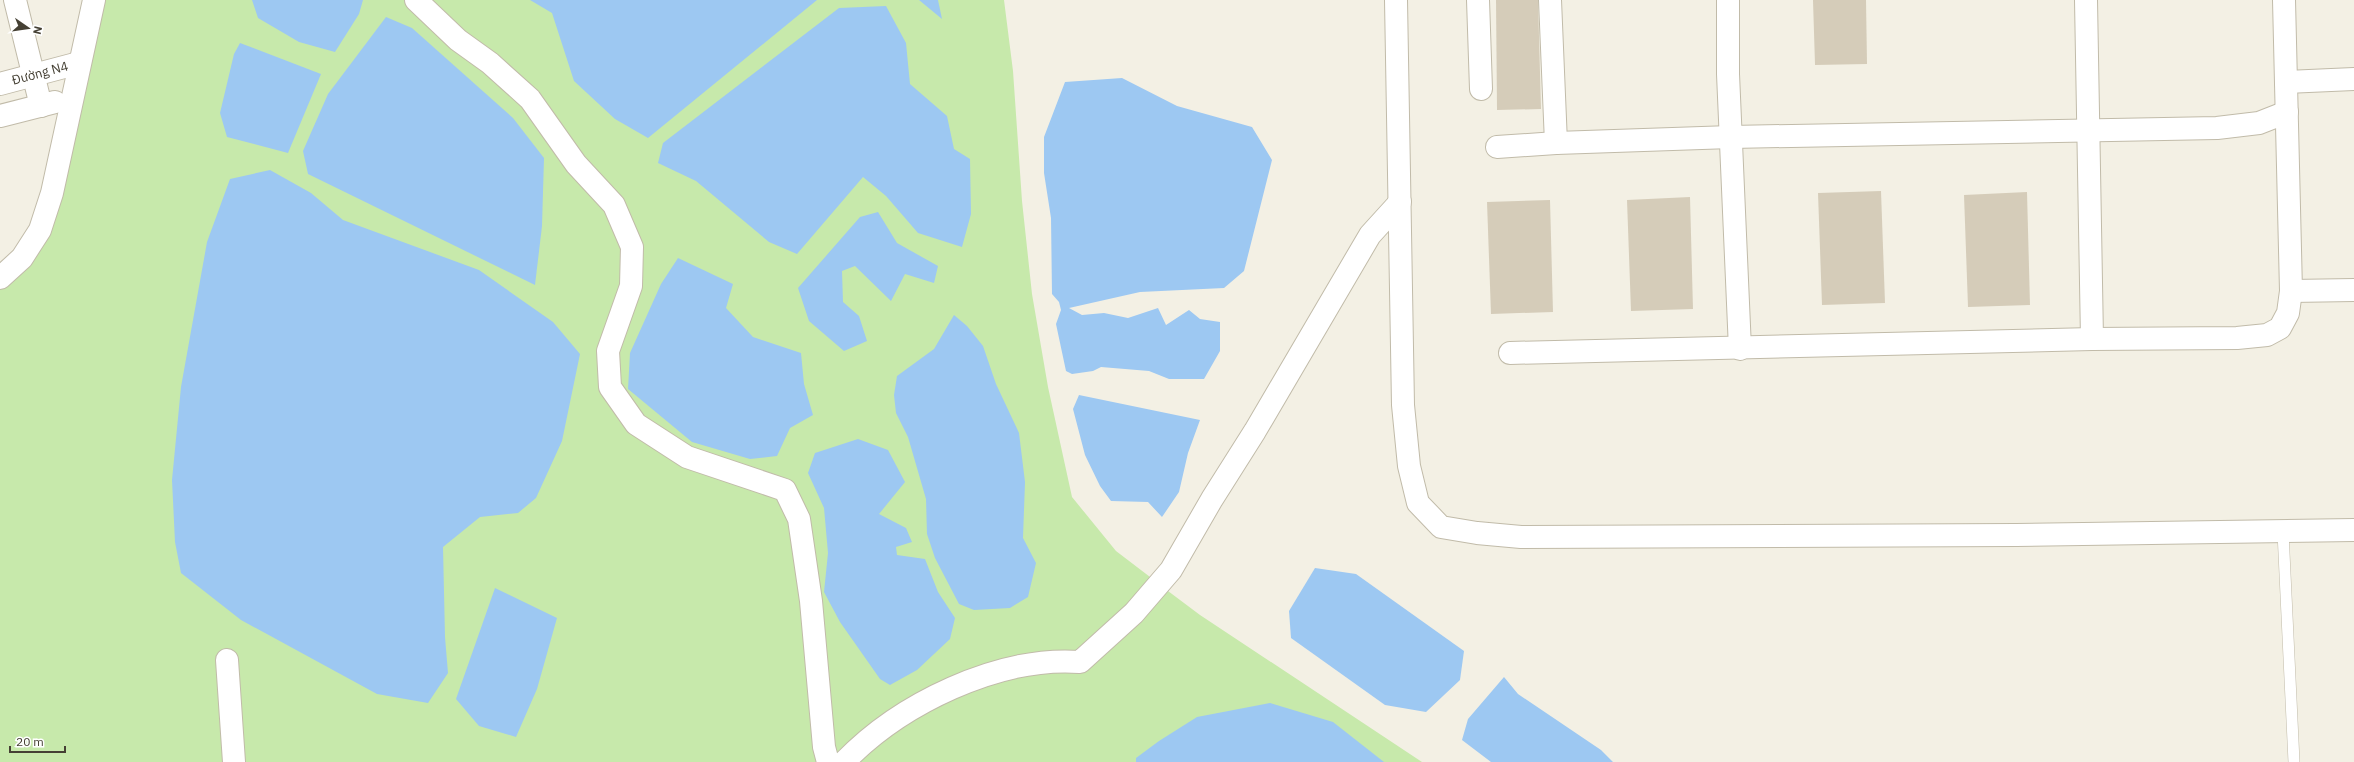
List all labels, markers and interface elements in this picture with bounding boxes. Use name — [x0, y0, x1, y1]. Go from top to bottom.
north arrow — [8, 8, 48, 48]
text: N — [30, 25, 45, 36]
street label: Đường N4 — [10, 57, 70, 89]
scale bar — [10, 728, 65, 754]
text: 20 m — [16, 734, 44, 749]

